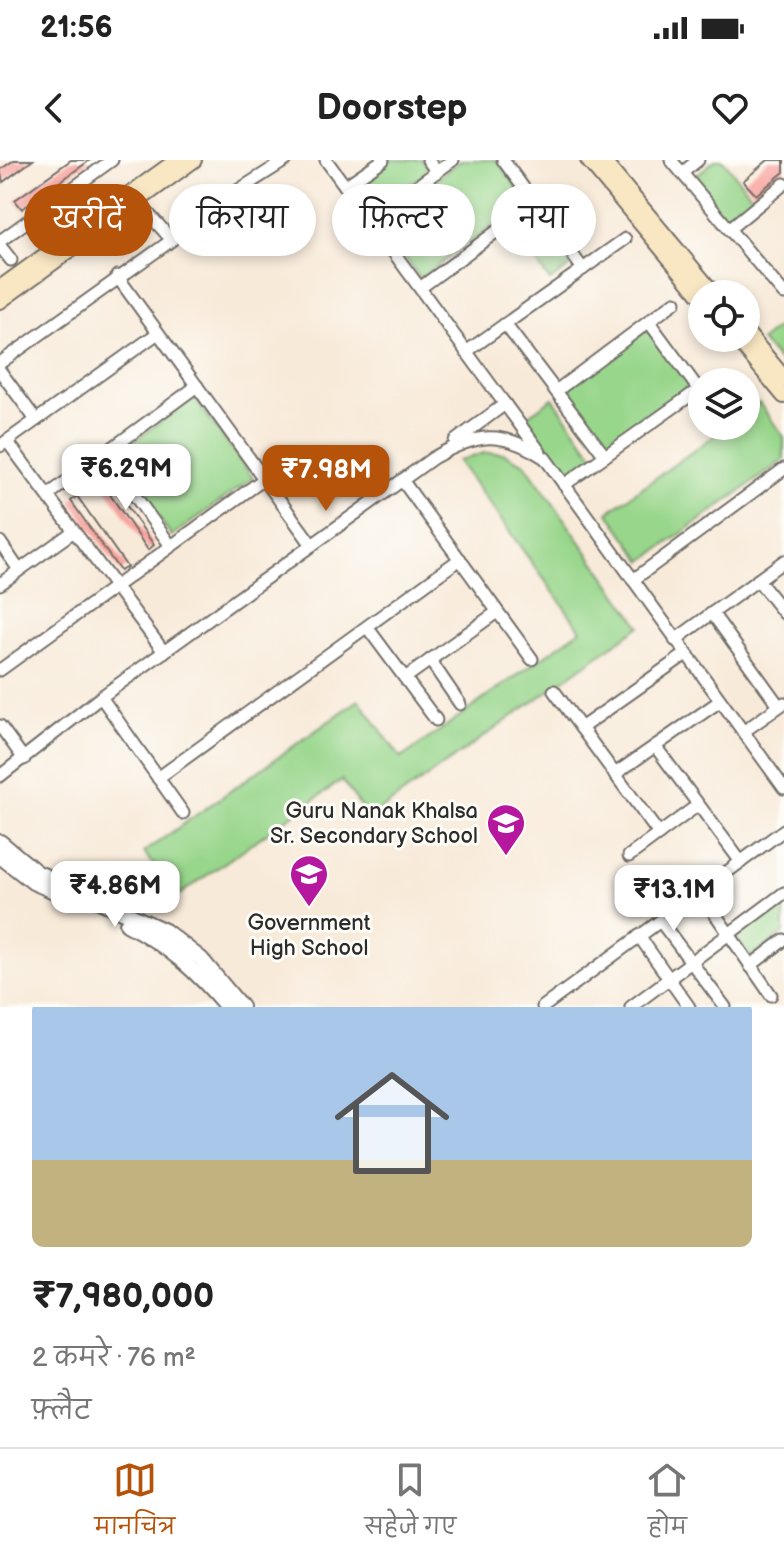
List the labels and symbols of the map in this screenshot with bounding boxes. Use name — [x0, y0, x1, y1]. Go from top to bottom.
pin: ₹6.29M — [61, 444, 191, 512]
pin: ₹7.98M — [261, 445, 391, 513]
place label: Guru Nanak Khalsa Sr. Secondary School — [270, 798, 478, 850]
school or university icon: Guru Nanak Khalsa Sr. Secondary School — [485, 802, 527, 857]
school or university icon: Government High School — [288, 853, 330, 908]
pin: ₹4.86M — [50, 861, 180, 929]
pin: ₹13.1M — [609, 865, 739, 933]
place label: Government High School — [248, 910, 371, 962]

